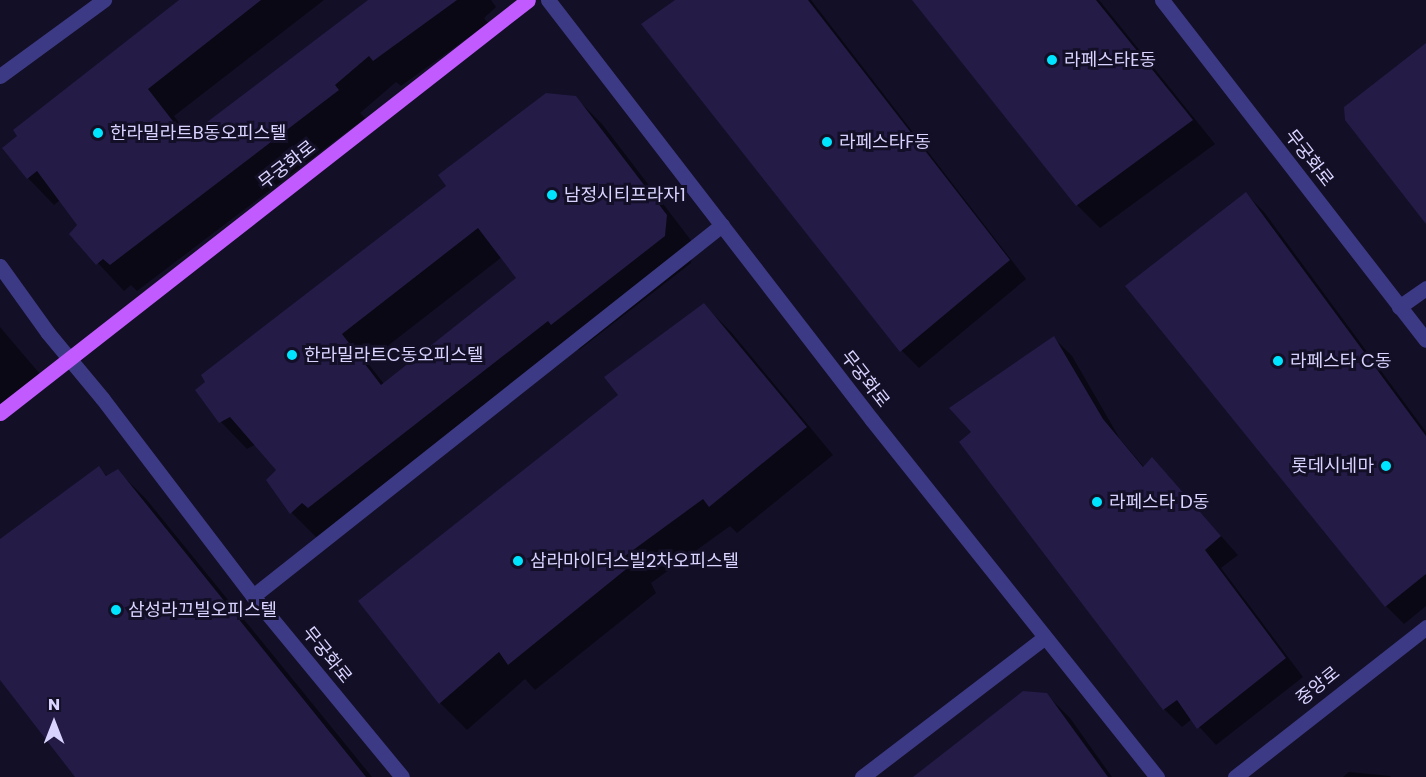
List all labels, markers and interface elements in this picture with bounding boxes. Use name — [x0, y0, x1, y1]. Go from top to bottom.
place label: 라페스타E동 — [1064, 49, 1156, 71]
marker: 라페스타E동 — [1045, 53, 1059, 67]
place label: 한라밀라트B동오피스텔 — [110, 122, 287, 144]
street label: 무궁화로 — [1280, 125, 1338, 191]
marker: 한라밀라트B동오피스텔 — [91, 126, 105, 140]
place label: 라페스타F동 — [839, 131, 931, 153]
marker: 라페스타F동 — [820, 135, 834, 149]
street label: 무궁화로 — [254, 136, 320, 194]
place label: 남정시티프라자1 — [564, 184, 686, 206]
marker: 남정시티프라자1 — [545, 188, 559, 202]
place label: 한라밀라트C동오피스텔 — [304, 344, 483, 366]
street label: 무궁화로 — [836, 346, 894, 412]
marker: 한라밀라트C동오피스텔 — [285, 348, 299, 362]
place label: 라페스타 C동 — [1290, 350, 1392, 372]
marker: 라페스타 C동 — [1271, 354, 1285, 368]
place label: 롯데시네마 — [1291, 455, 1374, 477]
marker: 롯데시네마 — [1379, 459, 1393, 473]
place label: 라페스타 D동 — [1109, 491, 1209, 513]
marker: 라페스타 D동 — [1090, 495, 1104, 509]
place label: 삼라마이더스빌2차오피스텔 — [530, 550, 739, 572]
marker: 삼라마이더스빌2차오피스텔 — [511, 554, 525, 568]
place label: 삼성라끄빌오피스텔 — [128, 599, 277, 621]
marker: 삼성라끄빌오피스텔 — [109, 603, 123, 617]
street label: 무궁화로 — [298, 622, 356, 688]
street label: 중앙로 — [1292, 662, 1344, 710]
north arrow — [24, 693, 84, 753]
text: N — [48, 693, 60, 716]

